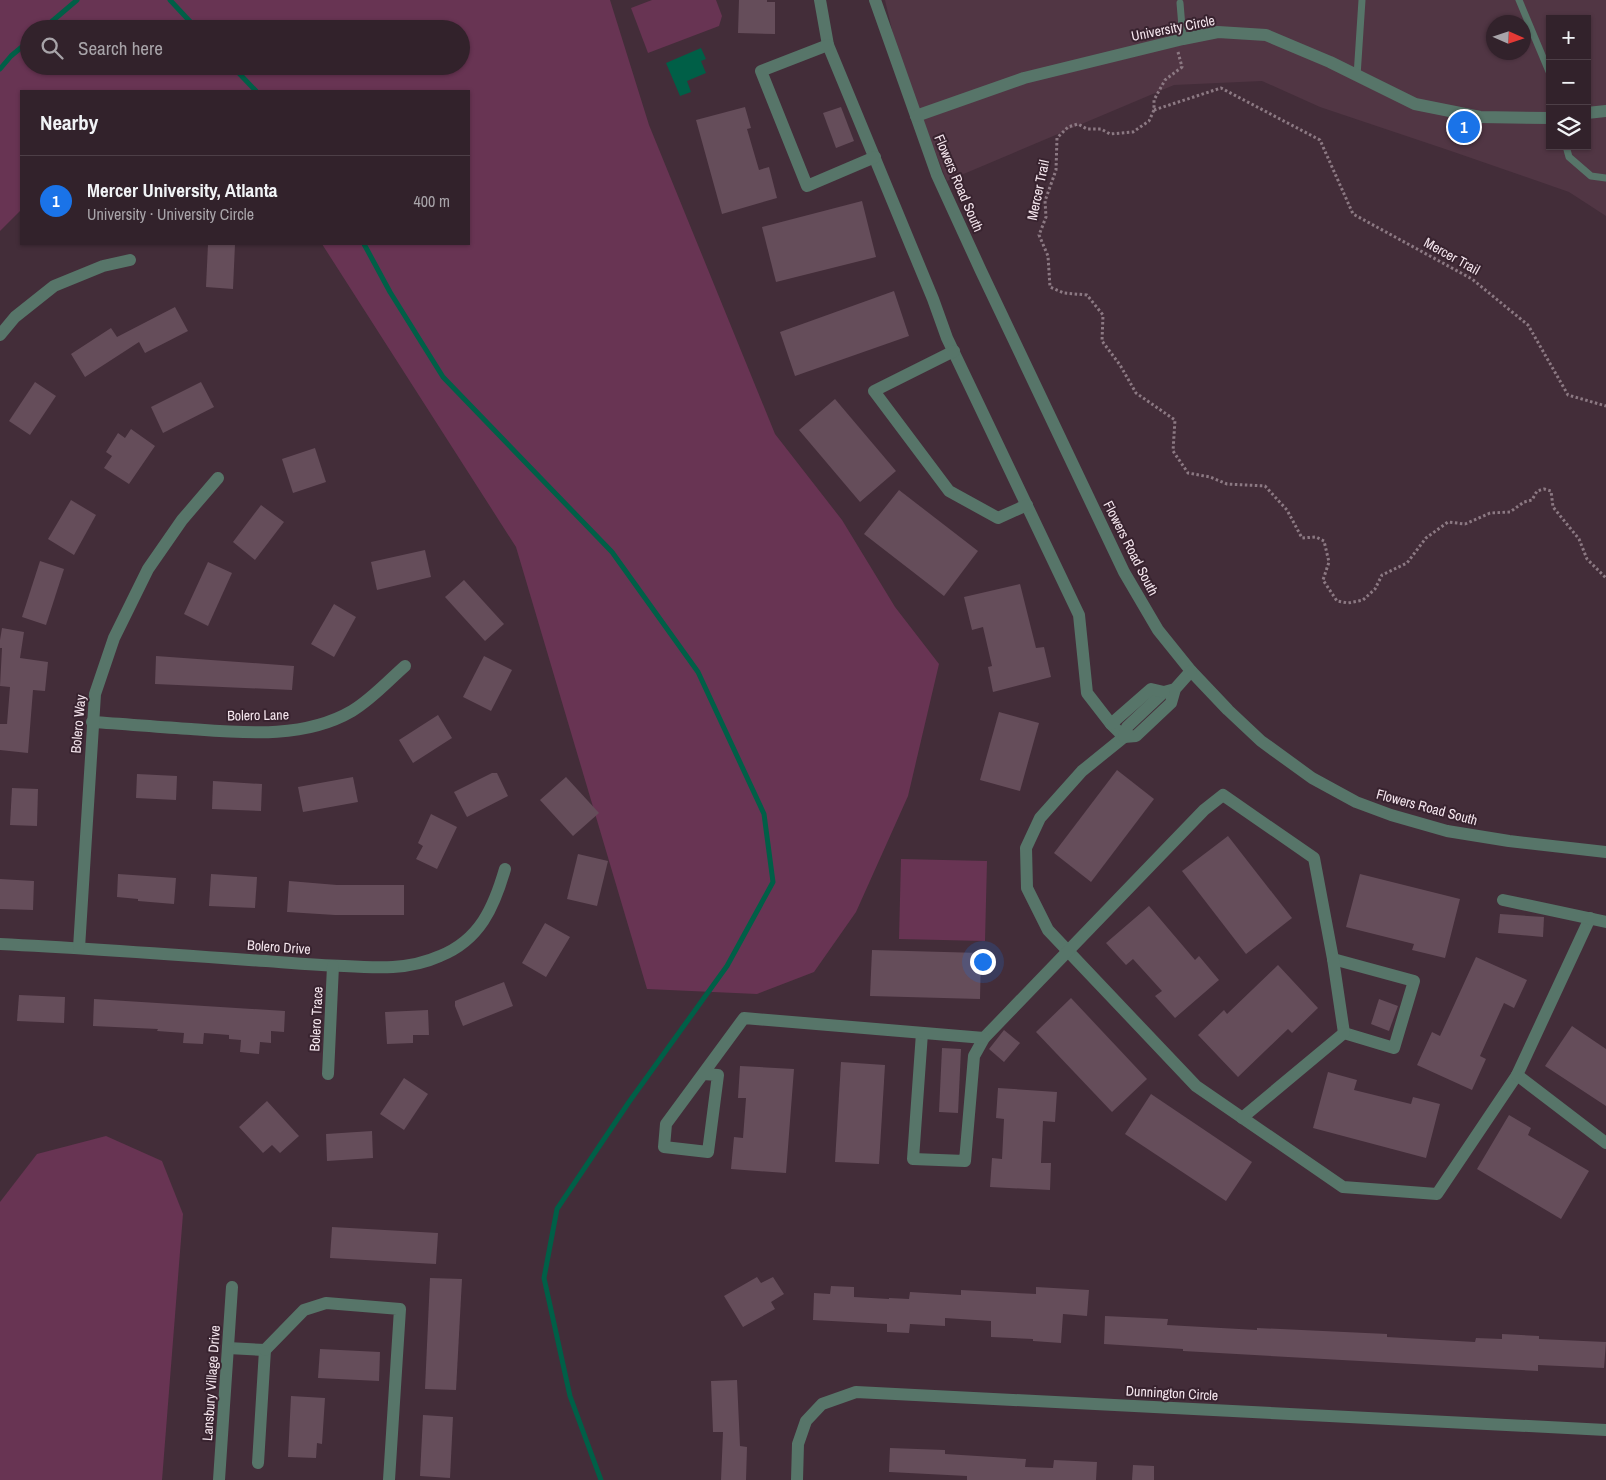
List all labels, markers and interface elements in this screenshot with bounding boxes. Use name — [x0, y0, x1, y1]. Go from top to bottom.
street label: University Circle — [1130, 11, 1216, 45]
north arrow — [1486, 15, 1531, 60]
map controls — [1546, 15, 1591, 150]
button: + — [1546, 15, 1591, 60]
search box — [20, 20, 470, 75]
icon: search — [38, 34, 66, 62]
text: Search here — [78, 35, 163, 61]
button: − — [1546, 60, 1591, 105]
button: layers — [1546, 105, 1591, 150]
text: Nearby — [40, 108, 98, 137]
pin: 1 — [1448, 108, 1480, 146]
street label: Flowers Road South — [930, 132, 988, 234]
street label: Mercer Trail — [1023, 158, 1053, 222]
text: Mercer University, Atlanta — [87, 177, 278, 203]
text: 1 — [52, 190, 60, 212]
text: 400 m — [414, 190, 450, 212]
text: University · University Circle — [87, 203, 254, 225]
street label: Mercer Trail — [1421, 233, 1483, 279]
street label: Flowers Road South — [1099, 498, 1163, 598]
street label: Bolero Way — [66, 694, 90, 754]
street label: Bolero Lane — [227, 705, 289, 725]
street label: Flowers Road South — [1374, 785, 1480, 829]
street label: Bolero Drive — [247, 936, 311, 958]
your location — [970, 949, 996, 975]
street label: Bolero Trace — [305, 986, 327, 1052]
street label: Lansbury Village Drive — [198, 1325, 224, 1441]
street label: Dunnington Circle — [1125, 1382, 1219, 1404]

